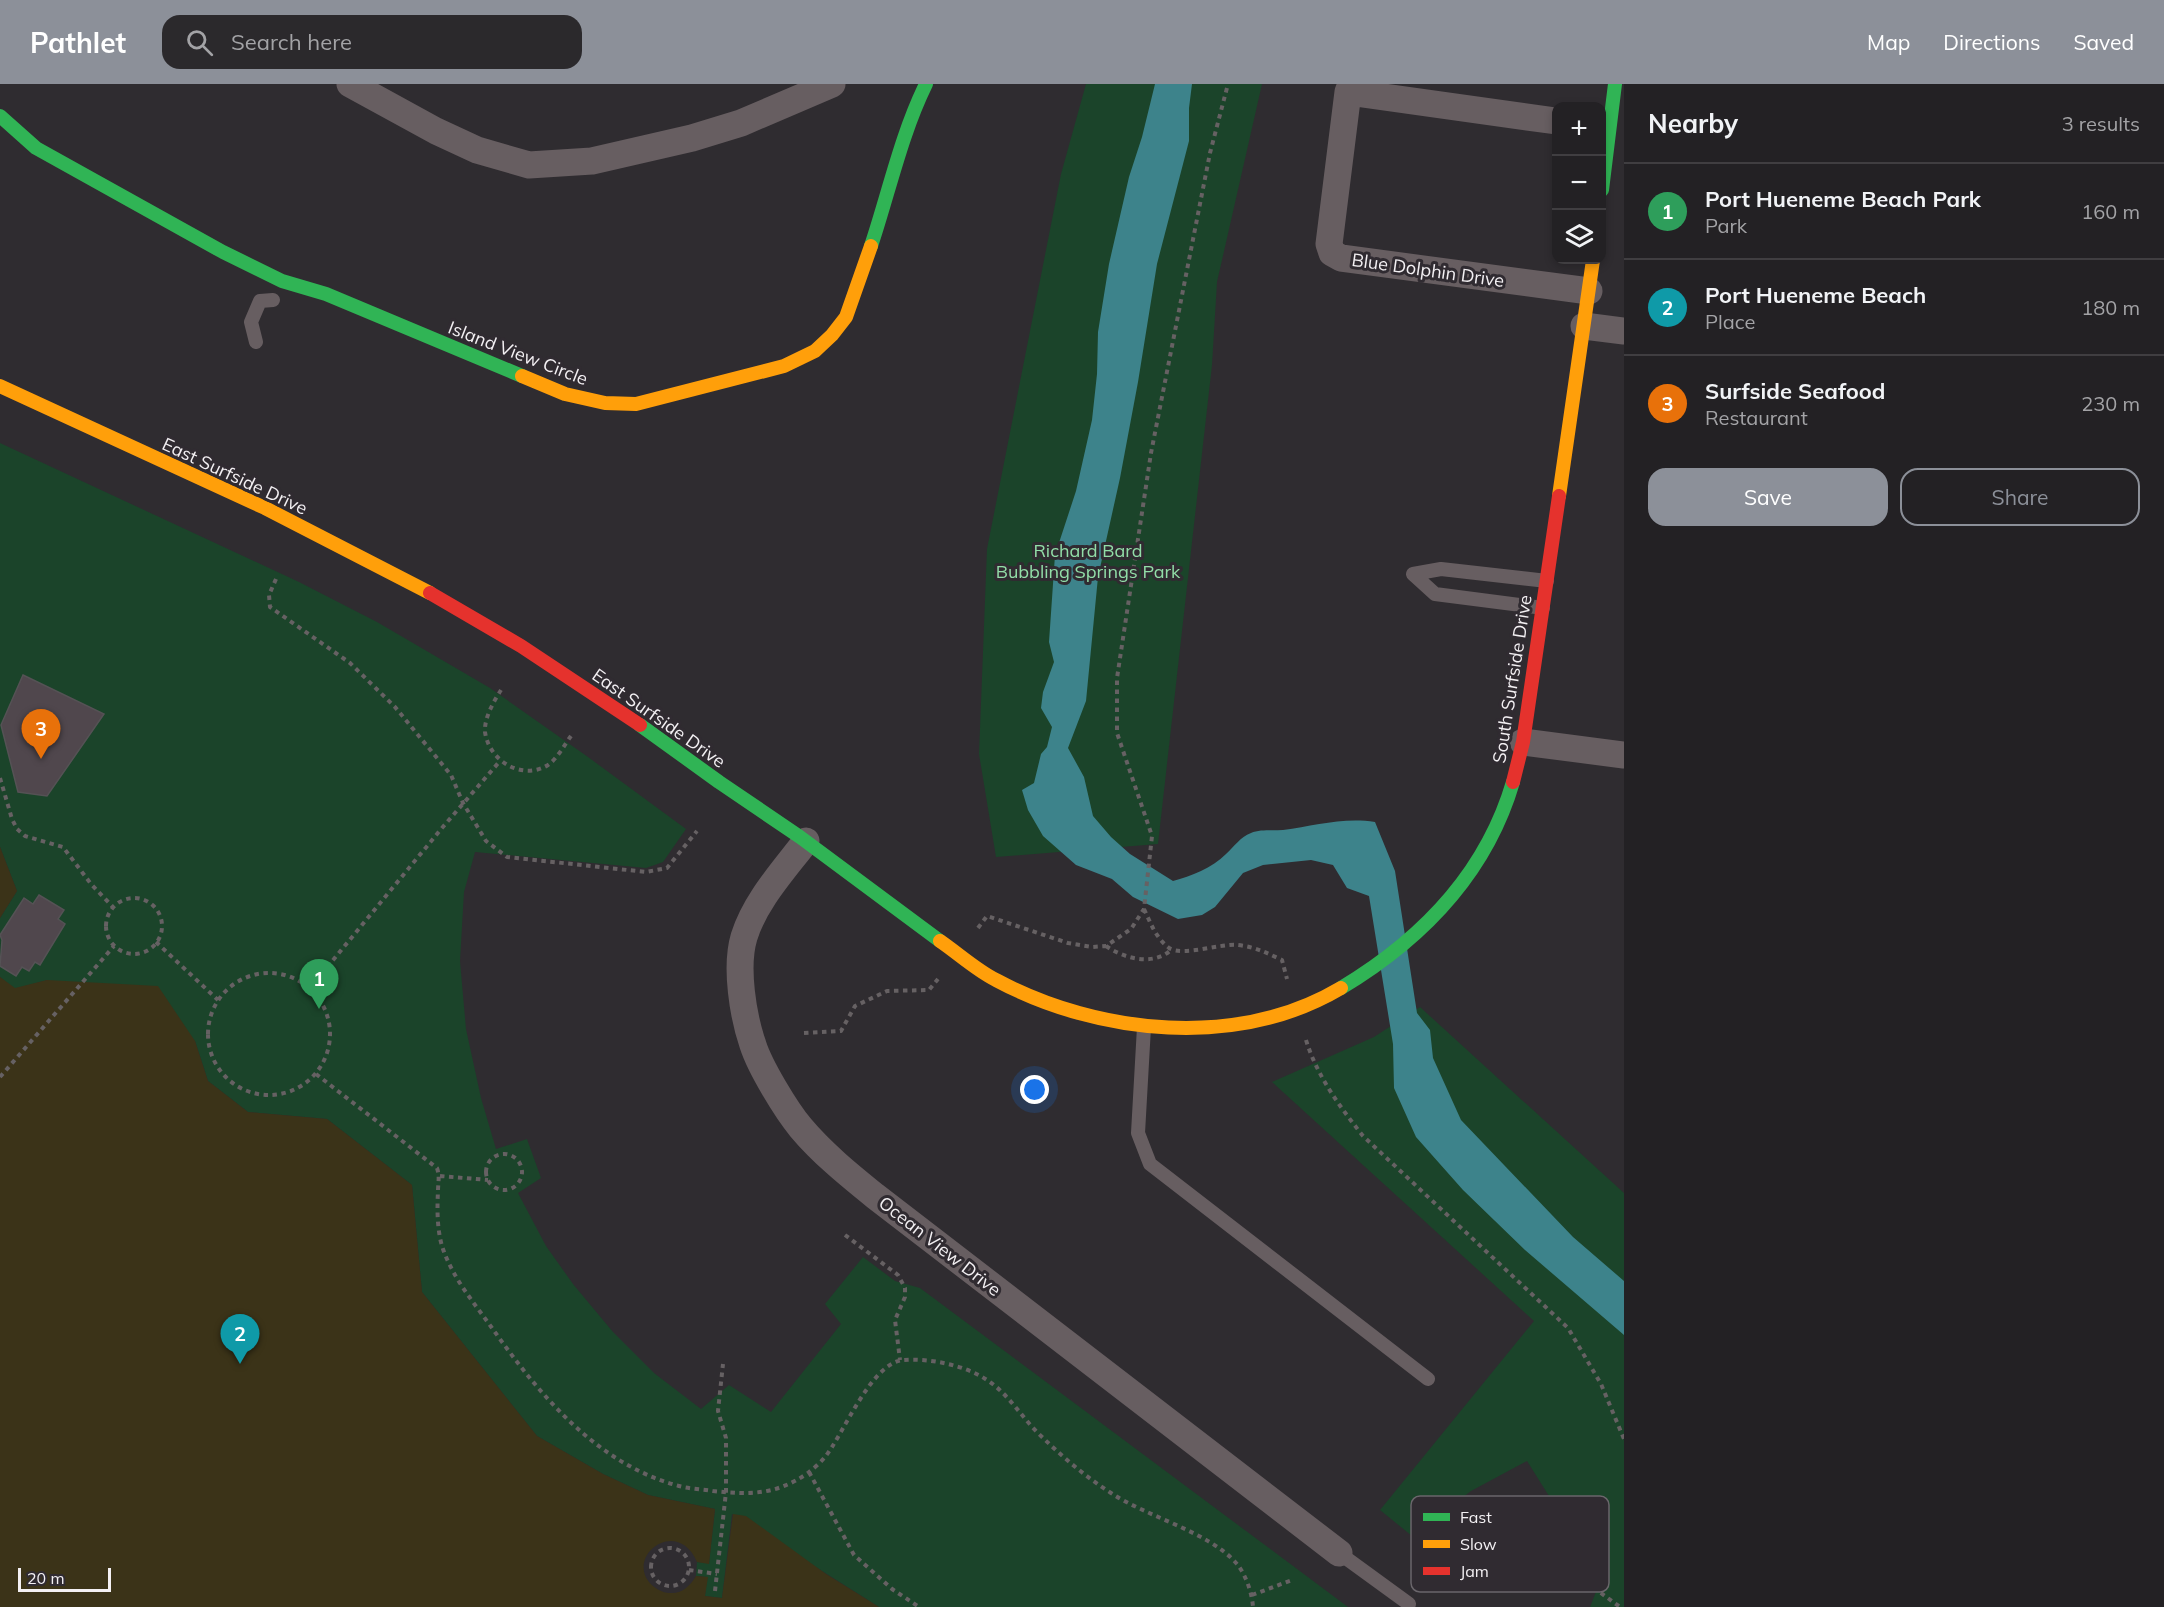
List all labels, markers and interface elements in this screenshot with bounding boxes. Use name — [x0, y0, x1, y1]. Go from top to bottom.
search box — [162, 15, 582, 69]
text: Pathlet — [30, 25, 126, 60]
icon: search — [183, 26, 216, 59]
text: Search here — [231, 28, 352, 56]
text: Map — [1867, 29, 1910, 55]
text: Directions — [1943, 29, 2040, 55]
text: Saved — [2073, 29, 2134, 55]
map controls — [1552, 102, 1606, 264]
button: + — [1552, 102, 1606, 156]
text: Nearby — [1648, 107, 1738, 140]
text: 3 results — [2062, 111, 2140, 136]
button: − — [1552, 156, 1606, 210]
text: Port Hueneme Beach Park — [1705, 185, 1981, 213]
text: 1 — [1662, 199, 1674, 224]
text: 160 m — [2081, 199, 2140, 224]
button: layers — [1552, 210, 1606, 264]
text: Park — [1705, 213, 1747, 238]
street label: Blue Dolphin Drive — [1350, 248, 1506, 292]
text: Port Hueneme Beach — [1705, 281, 1926, 309]
text: 2 — [1662, 295, 1674, 320]
text: 180 m — [2081, 295, 2140, 320]
text: Place — [1705, 309, 1755, 334]
street label: Island View Circle — [445, 316, 591, 390]
text: Surfside Seafood — [1705, 377, 1885, 405]
text: 3 — [1662, 391, 1674, 416]
text: 230 m — [2081, 391, 2140, 416]
text: Restaurant — [1705, 405, 1808, 430]
street label: East Surfside Drive — [159, 432, 311, 520]
button: Save — [1648, 468, 1888, 526]
button: Share — [1900, 468, 2140, 526]
park label: Richard Bard Bubbling Springs Park — [996, 539, 1181, 583]
street label: South Surfside Drive — [1487, 593, 1537, 765]
street label: East Surfside Drive — [588, 663, 730, 773]
pin: 3 — [22, 710, 60, 759]
pin: 1 — [300, 960, 338, 1009]
your location — [1020, 1075, 1049, 1104]
street label: Ocean View Drive — [874, 1191, 1006, 1301]
pin: 2 — [220, 1314, 260, 1364]
legend — [1411, 1496, 1609, 1592]
text: Fast — [1460, 1507, 1492, 1527]
text: Slow — [1460, 1534, 1497, 1554]
text: Jam — [1460, 1561, 1489, 1581]
scale bar — [18, 1565, 111, 1592]
text: 20 m — [27, 1568, 64, 1588]

